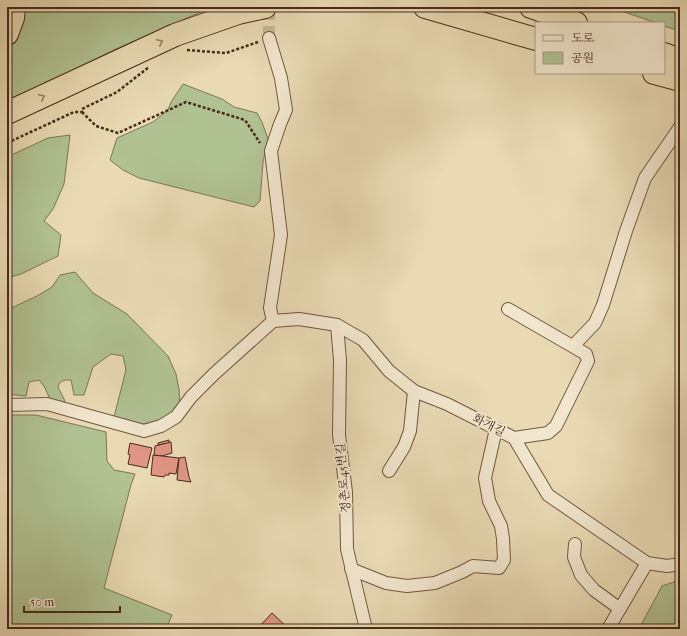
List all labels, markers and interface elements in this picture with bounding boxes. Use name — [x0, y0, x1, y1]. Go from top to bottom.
legend — [535, 22, 665, 74]
text: 도로 — [571, 31, 595, 45]
one-way arrow — [156, 39, 163, 47]
text: 공원 — [571, 51, 594, 65]
one-way arrow — [38, 94, 46, 102]
street label: 화개길 — [470, 411, 508, 439]
street label: 정촌로45번길 — [333, 443, 353, 513]
scale bar — [24, 588, 120, 614]
text: 50 m — [30, 595, 54, 609]

